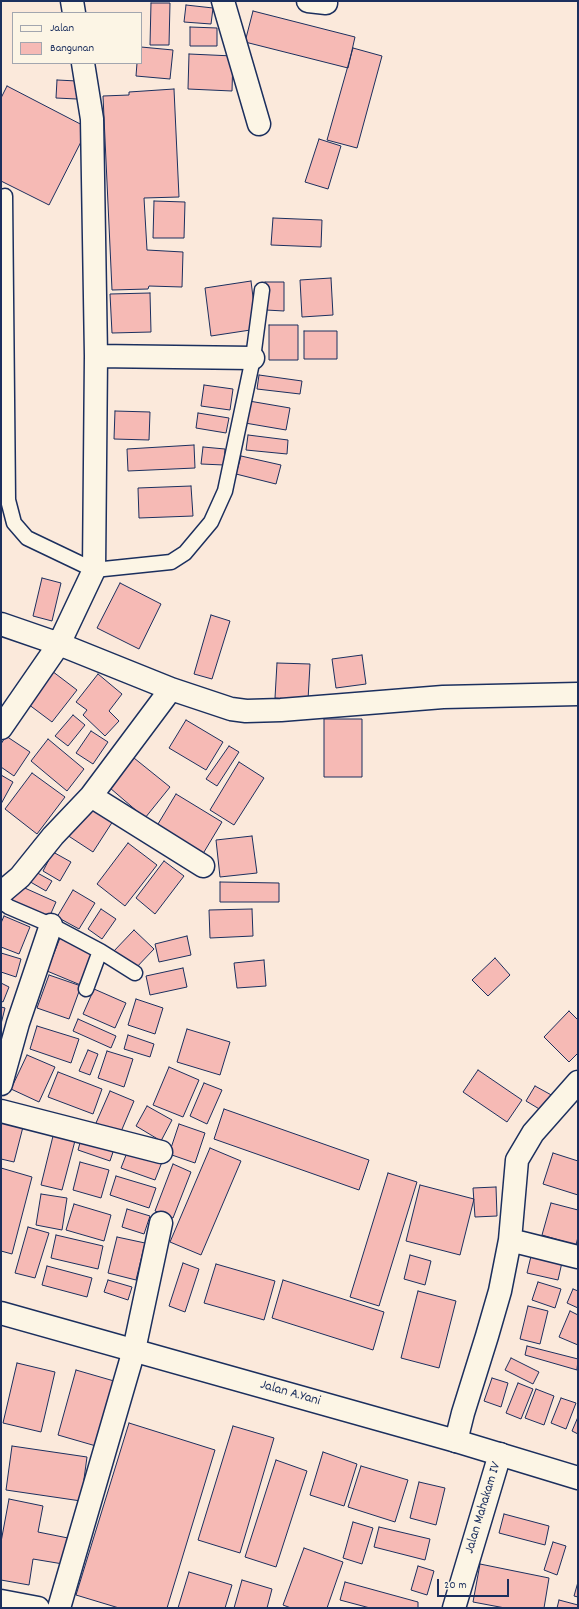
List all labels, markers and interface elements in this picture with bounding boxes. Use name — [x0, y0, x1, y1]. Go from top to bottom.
legend — [12, 12, 142, 64]
text: Jalan — [50, 20, 74, 37]
text: Bangunan — [50, 40, 94, 57]
street label: Jalan A.Yani — [258, 1377, 322, 1411]
street label: Jalan Mahakam IV — [462, 1460, 506, 1556]
scale bar — [439, 1571, 511, 1597]
text: 20 m — [444, 1577, 467, 1594]

